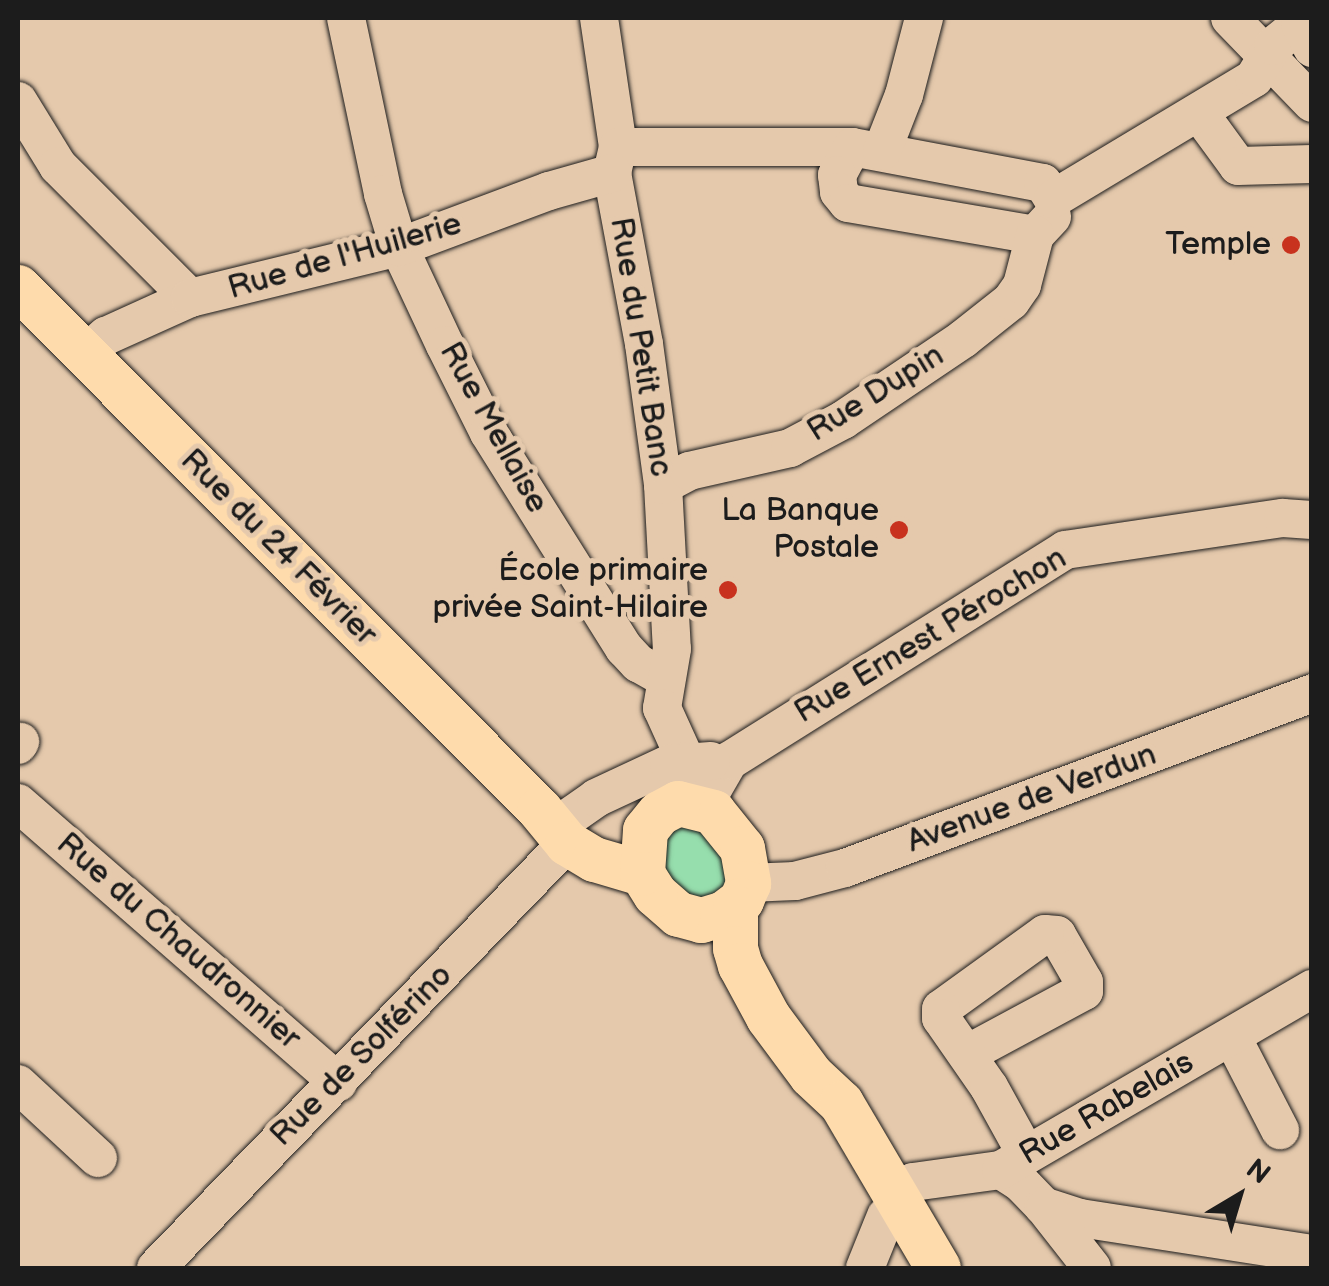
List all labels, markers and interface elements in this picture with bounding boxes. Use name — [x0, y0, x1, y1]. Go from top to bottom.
street label: Rue de l'Huilerie — [224, 205, 466, 309]
street label: Rue du Petit Banc — [601, 215, 679, 479]
place label: Temple — [1165, 226, 1271, 264]
marker: Temple — [1280, 234, 1302, 256]
street label: Rue Mellaise — [430, 336, 556, 520]
street label: Rue Dupin — [801, 337, 951, 451]
street label: Rue du 24 Février — [172, 442, 384, 654]
place label: La Banque Postale — [721, 493, 879, 568]
marker: La Banque Postale — [888, 519, 910, 541]
street label: Rue Ernest Pérochon — [788, 540, 1074, 732]
place label: École primaire privée Saint-Hilaire — [432, 553, 708, 628]
marker: École primaire privée Saint-Hilaire — [717, 579, 739, 601]
street label: Avenue de Verdun — [902, 736, 1162, 862]
street label: Rue du Chaudronnier — [48, 826, 308, 1058]
street label: Rue de Solférino — [263, 957, 461, 1155]
street label: Rue Rabelais — [1013, 1044, 1201, 1174]
north arrow — [1189, 1146, 1289, 1246]
text: N — [1239, 1152, 1276, 1191]

